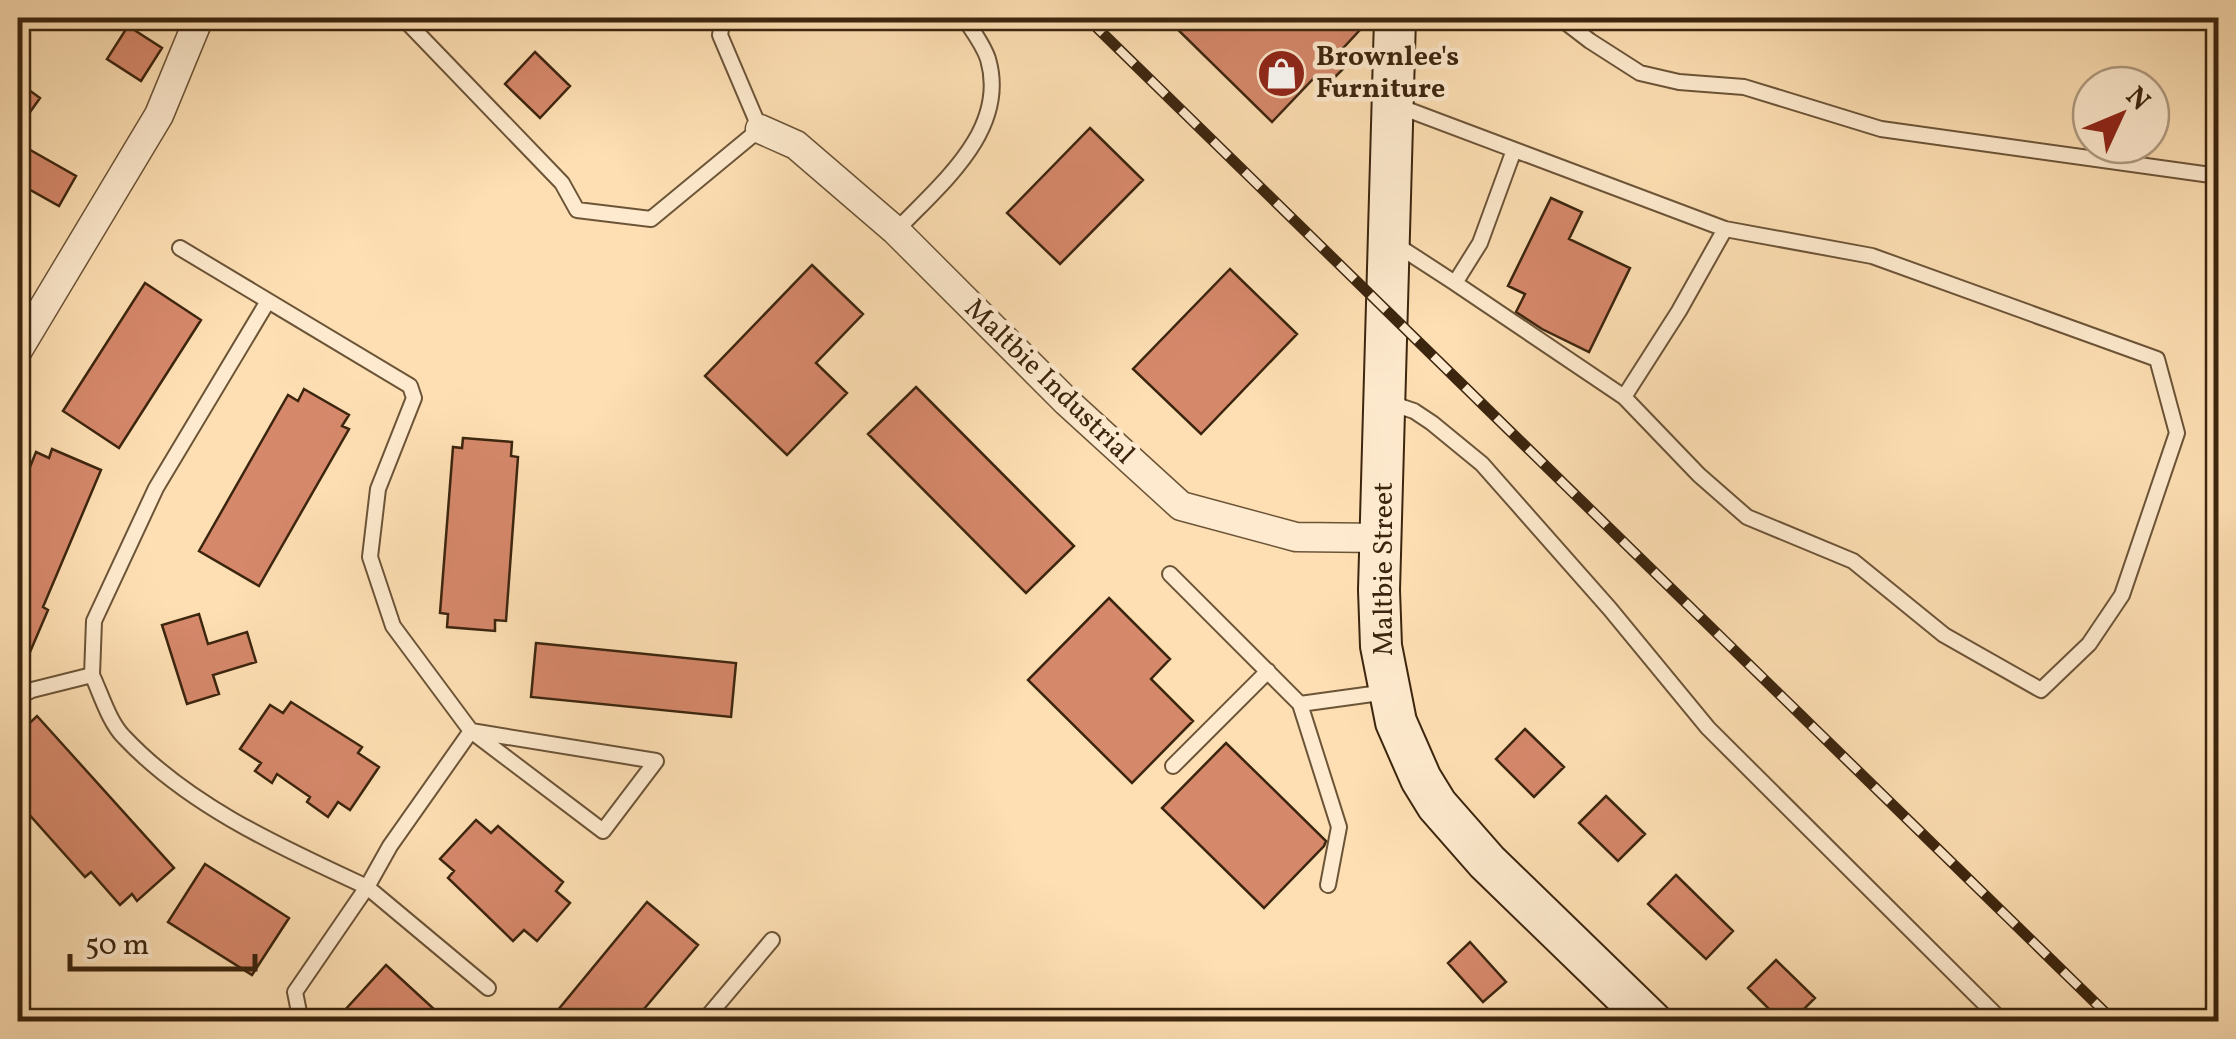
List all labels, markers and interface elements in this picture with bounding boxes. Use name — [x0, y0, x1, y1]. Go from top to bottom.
place label: Brownlee's Furniture — [1316, 38, 1459, 109]
shop icon: Brownlee's Furniture — [1255, 47, 1307, 99]
north arrow — [2071, 65, 2171, 165]
text: N — [2116, 79, 2158, 120]
street label: Maltbie Industrial — [955, 290, 1143, 474]
street label: Maltbie Street — [1365, 482, 1404, 656]
scale bar — [70, 909, 255, 971]
text: 50 m — [85, 925, 149, 967]

